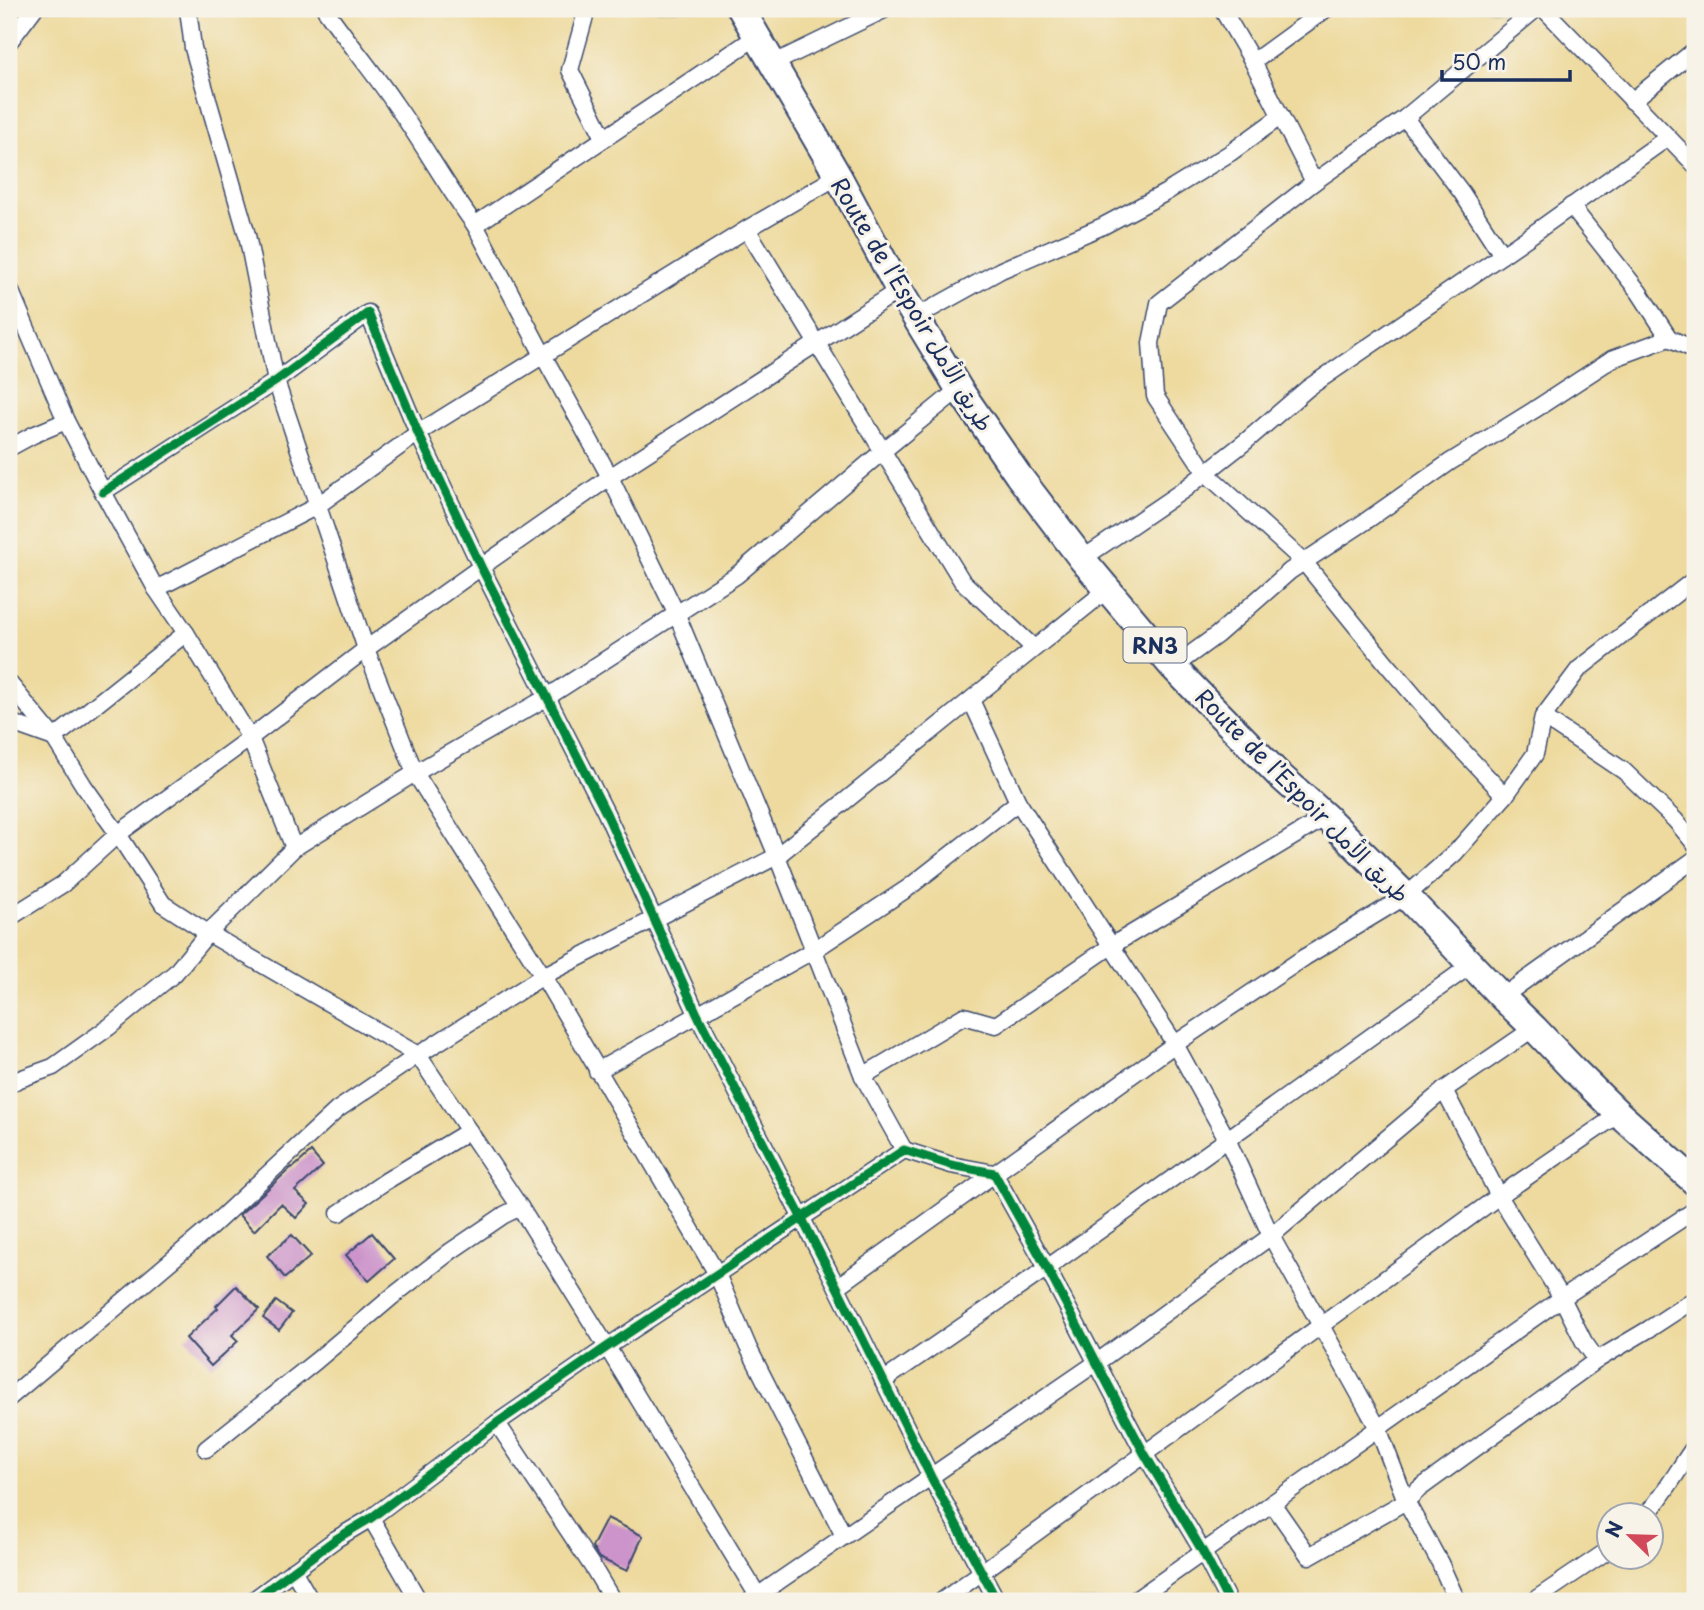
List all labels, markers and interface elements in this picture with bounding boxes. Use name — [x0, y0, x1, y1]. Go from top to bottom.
scale bar — [1442, 38, 1569, 82]
text: 50 m — [1452, 45, 1506, 77]
street label: Route de l’Espoir طريق الأمل — [823, 170, 1003, 438]
road number: RN3 — [1124, 628, 1186, 662]
street label: Route de l’Espoir طريق الأمل — [1188, 680, 1418, 910]
north arrow — [1596, 1502, 1666, 1572]
text: N — [1598, 1517, 1629, 1541]

